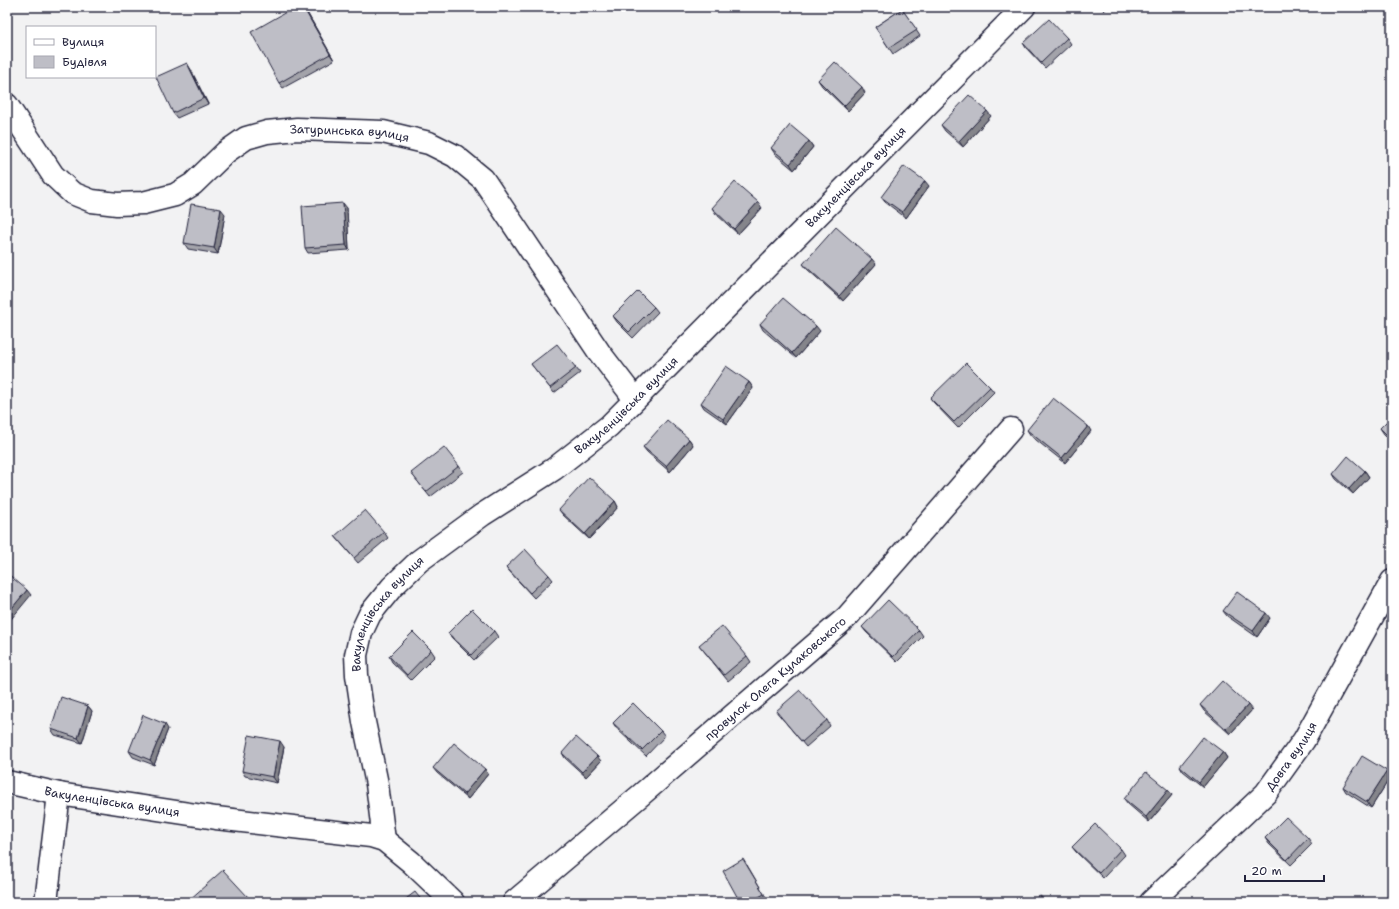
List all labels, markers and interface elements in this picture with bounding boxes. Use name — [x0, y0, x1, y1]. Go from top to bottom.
legend — [26, 26, 156, 78]
text: Вулиця — [62, 34, 104, 50]
text: Будівля — [62, 54, 107, 70]
street label: Затуринська вулиця — [289, 121, 411, 146]
street label: Вакуленцівська вулиця — [802, 123, 909, 231]
street label: Вакуленцівська вулиця — [571, 353, 681, 458]
street label: Вакуленцівська вулиця — [348, 552, 427, 672]
street label: провулок Олега Кулаковського — [702, 613, 850, 744]
street label: Довга вулиця — [1262, 719, 1320, 794]
street label: Вакуленцівська вулиця — [43, 783, 181, 820]
scale bar — [1245, 857, 1324, 883]
text: 20 m — [1251, 863, 1282, 879]

